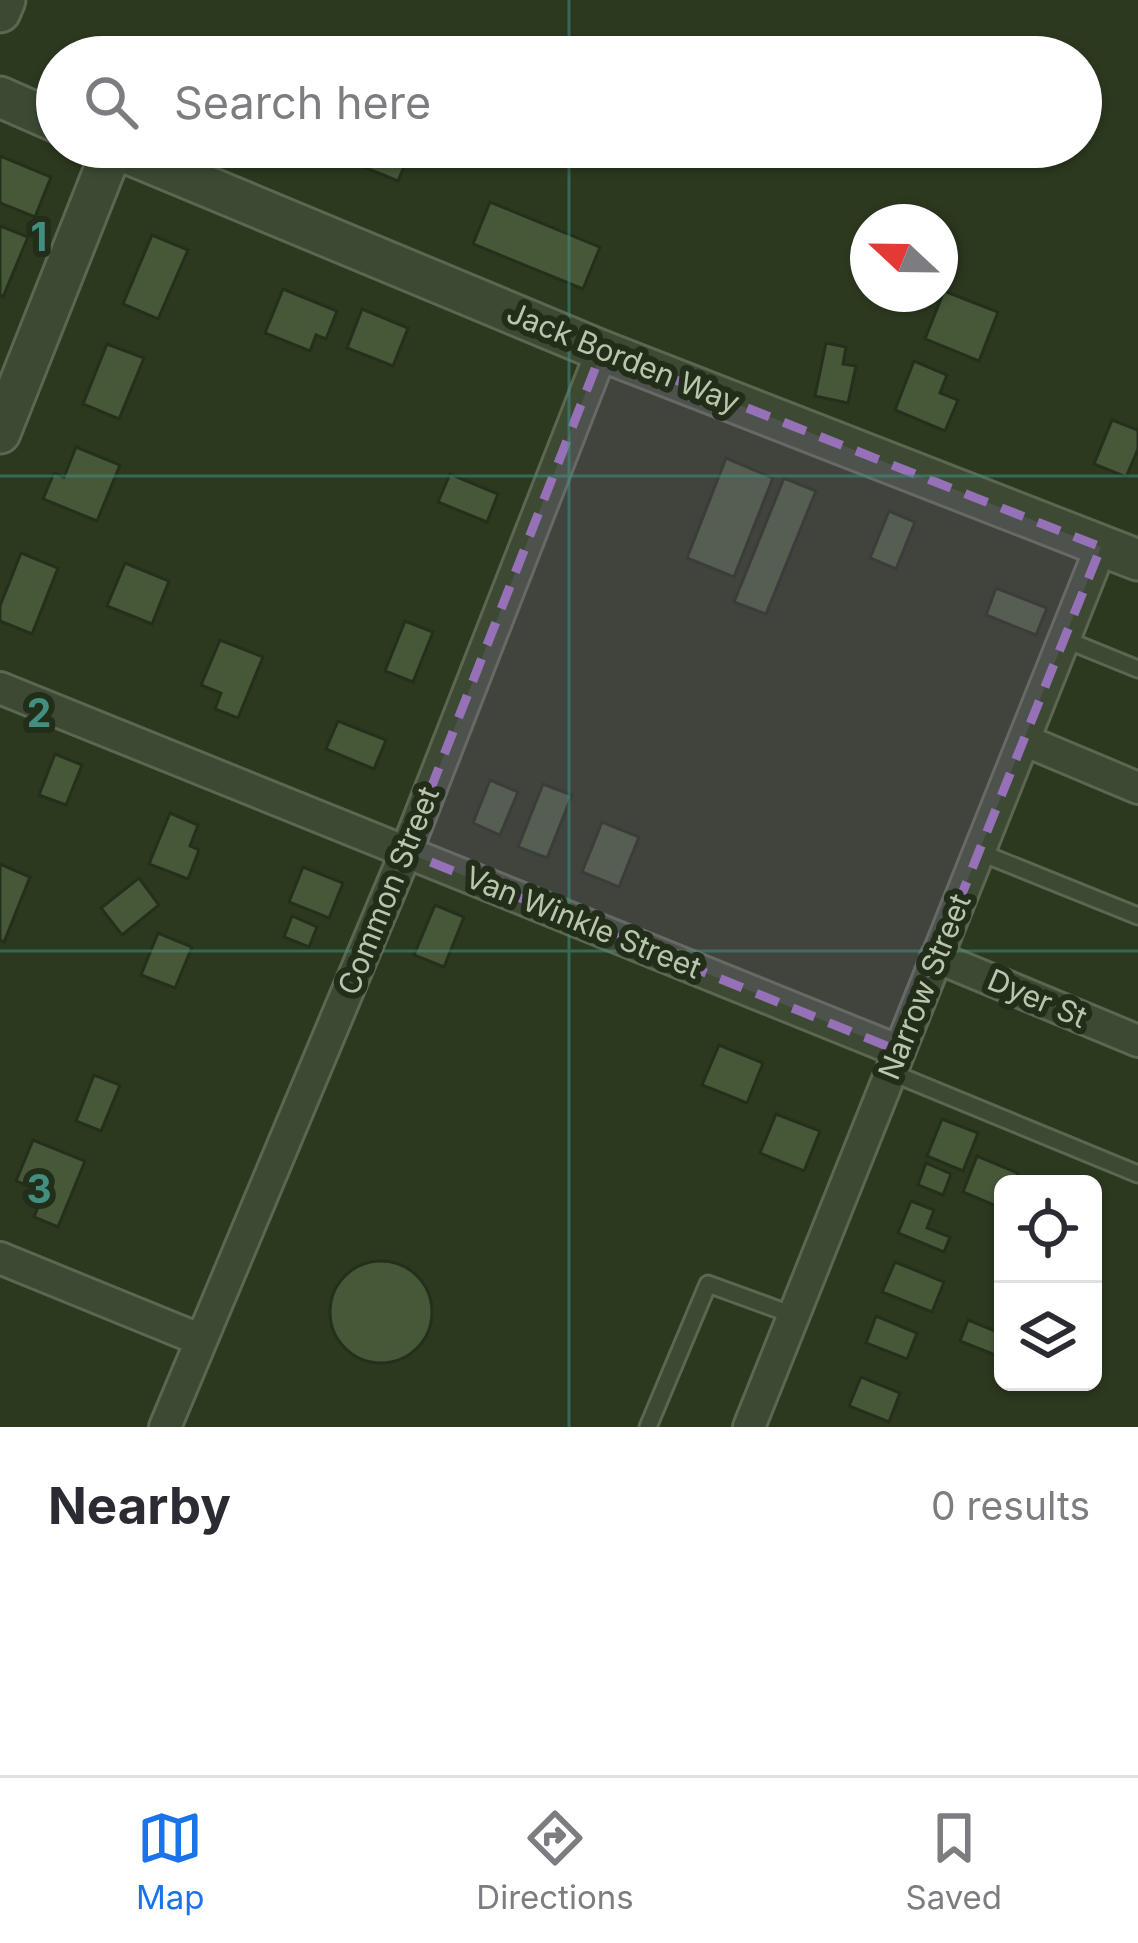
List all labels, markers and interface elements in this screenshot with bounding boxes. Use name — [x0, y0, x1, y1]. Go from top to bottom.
search box — [36, 36, 1102, 168]
icon: search — [78, 69, 144, 135]
text: Search here — [174, 75, 431, 130]
north arrow — [850, 204, 958, 312]
text: 1 — [31, 213, 47, 260]
street label: Jack Borden Way — [502, 294, 745, 420]
text: 2 — [27, 689, 51, 736]
street label: Common Street — [330, 781, 446, 1000]
street label: Van Winkle Street — [460, 858, 707, 986]
street label: Narrow Street — [870, 888, 978, 1085]
street label: Dyer St — [982, 961, 1093, 1035]
text: 3 — [26, 1165, 52, 1212]
map controls — [994, 1175, 1102, 1391]
button: locate — [994, 1175, 1102, 1283]
button: layers — [994, 1283, 1102, 1391]
text: Nearby — [48, 1475, 231, 1536]
text: 0 results — [931, 1482, 1090, 1529]
tab: Map — [136, 1805, 204, 1917]
tab: Directions — [476, 1805, 634, 1917]
tab: Saved — [905, 1805, 1002, 1917]

